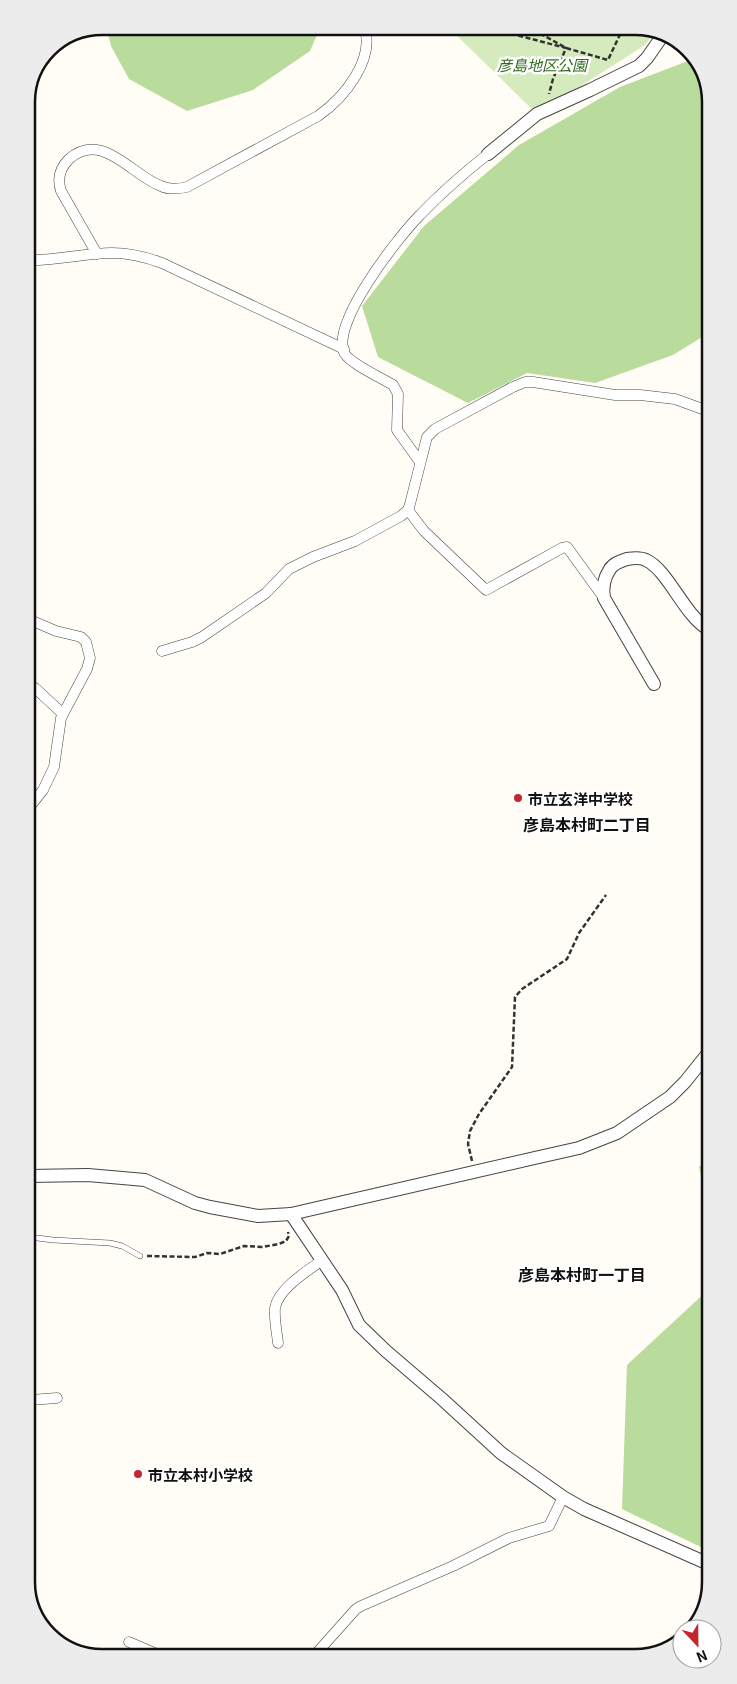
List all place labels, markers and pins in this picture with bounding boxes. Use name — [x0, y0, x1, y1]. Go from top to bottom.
place label: 市立玄洋中学校 — [528, 788, 633, 809]
marker: 市立玄洋中学校 — [512, 792, 524, 804]
place label: 市立本村小学校 — [148, 1464, 253, 1485]
marker: 市立本村小学校 — [132, 1468, 144, 1480]

